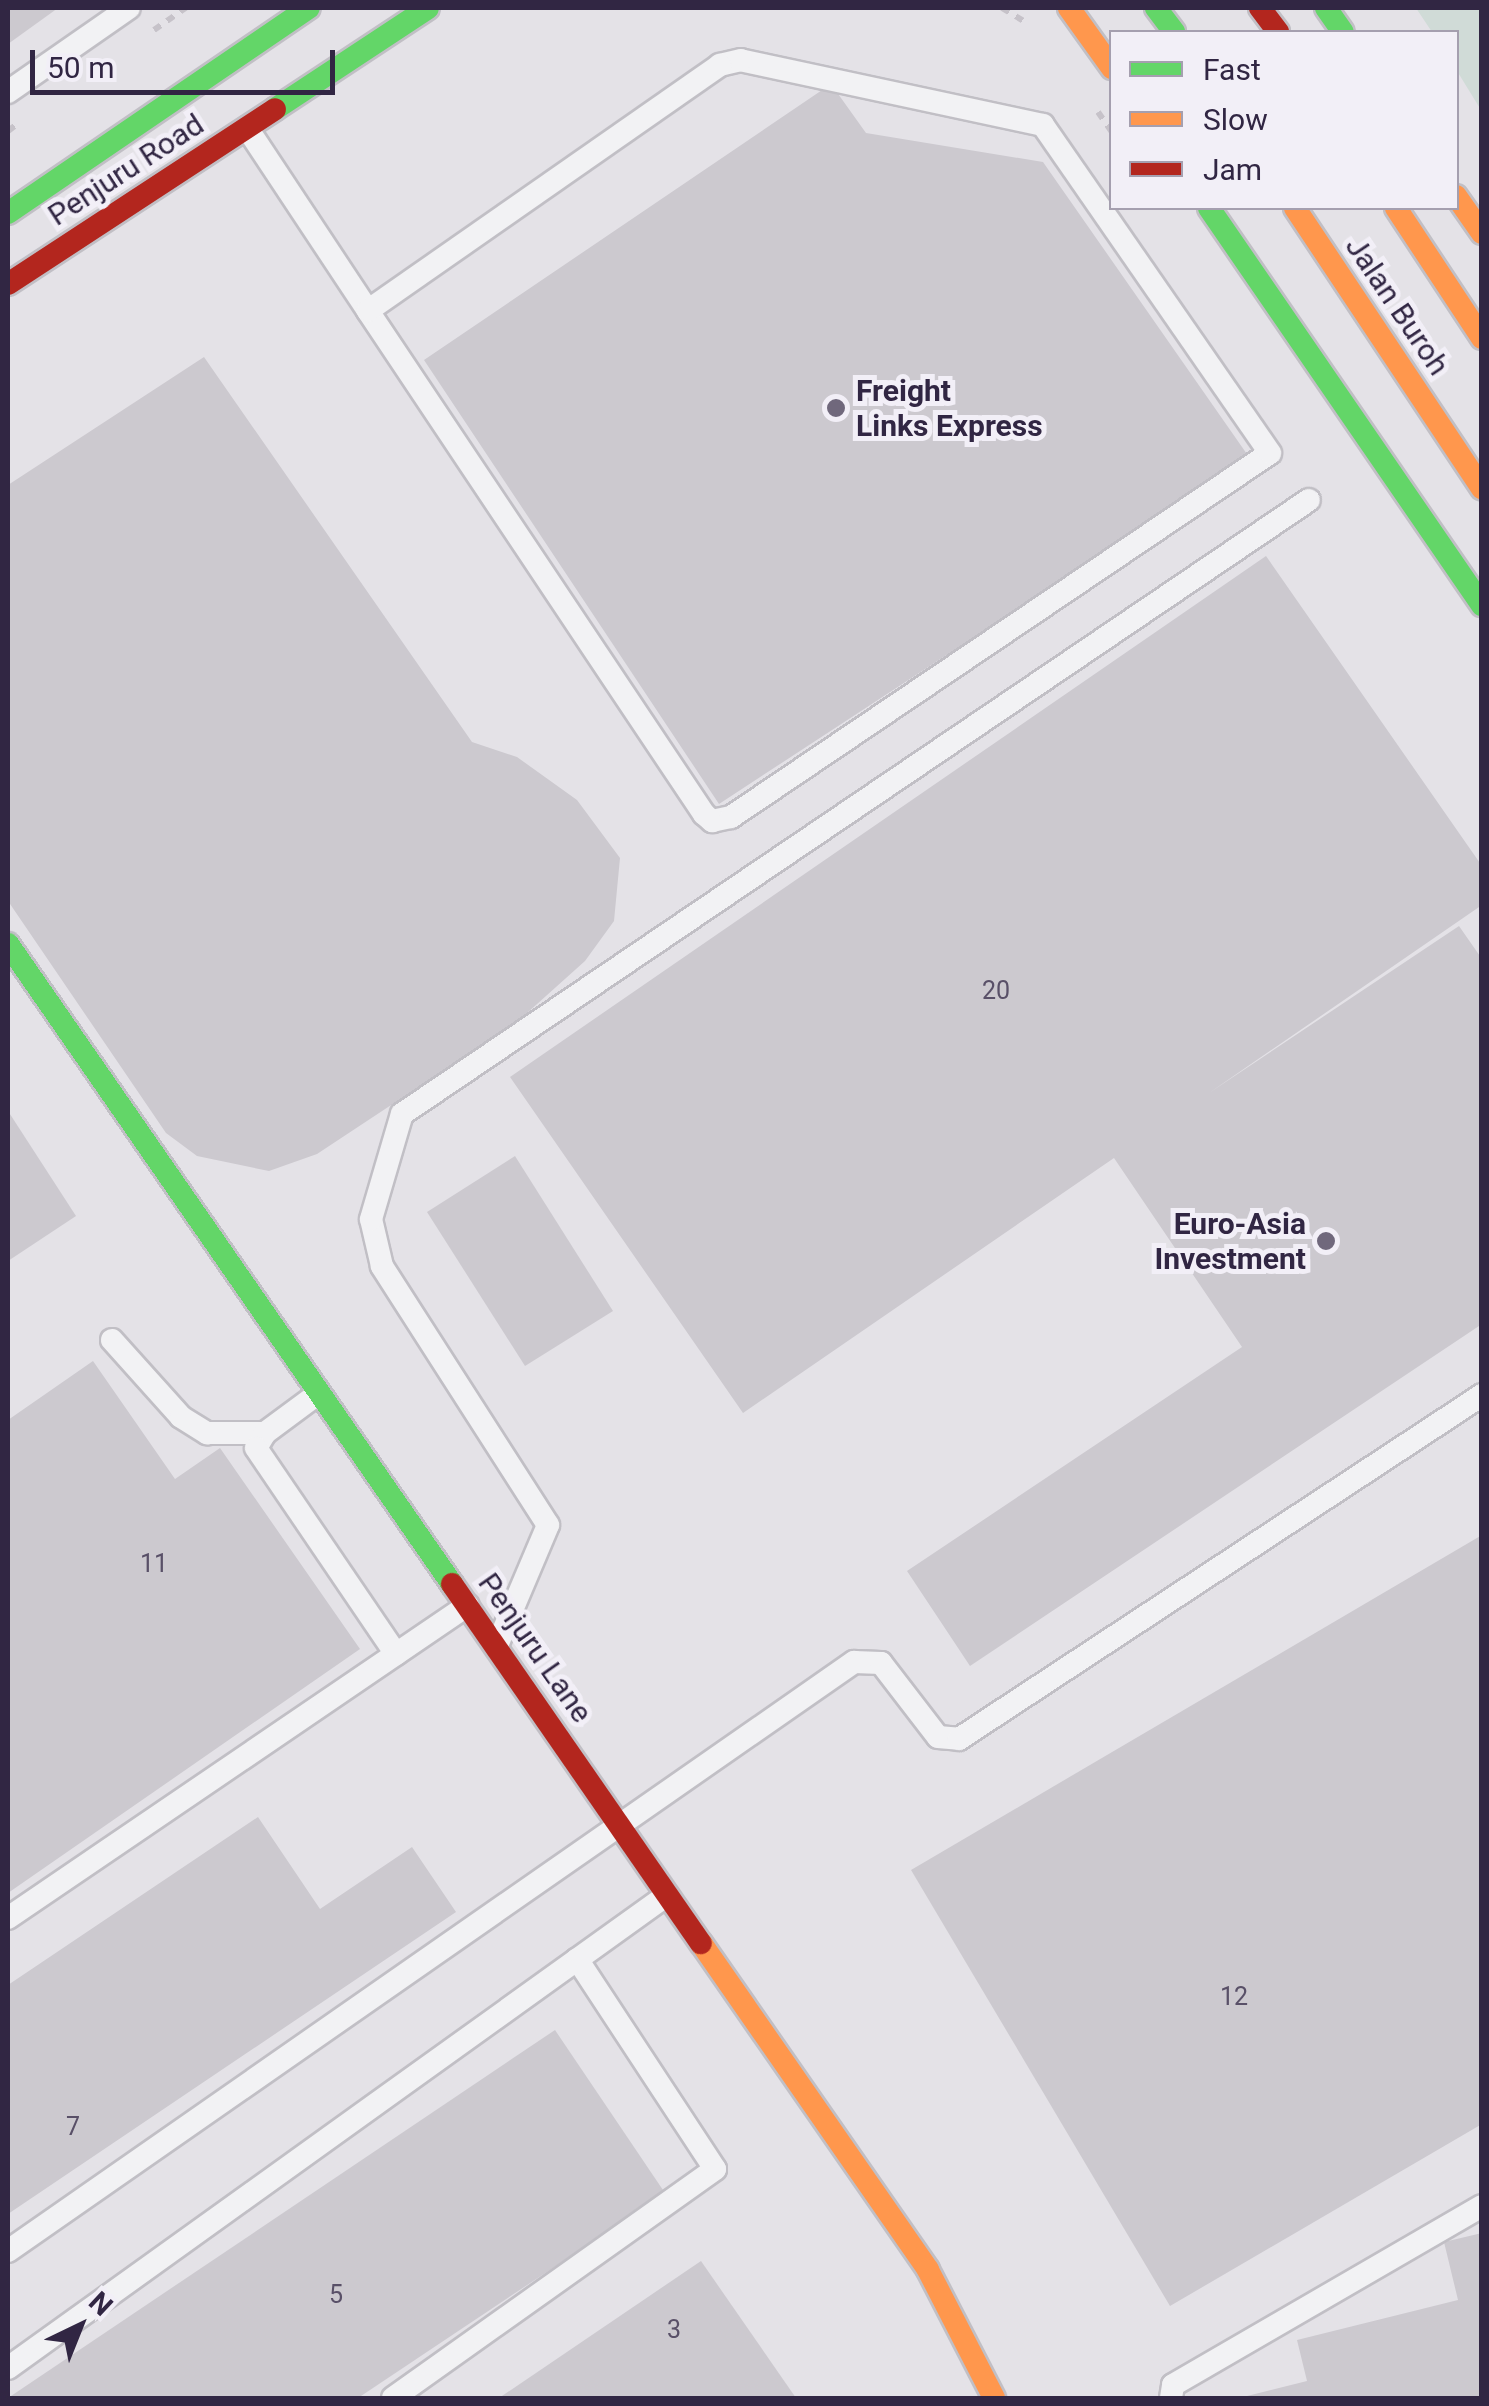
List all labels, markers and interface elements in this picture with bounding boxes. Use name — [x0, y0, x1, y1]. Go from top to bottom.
scale bar — [35, 30, 340, 92]
legend — [1109, 30, 1459, 210]
text: 50 m — [47, 50, 114, 85]
text: Fast — [1203, 52, 1261, 87]
text: Slow — [1203, 102, 1268, 137]
street label: Penjuru Road — [42, 106, 210, 234]
text: Jam — [1203, 152, 1262, 187]
street label: Jalan Buroh — [1338, 230, 1456, 382]
place label: Freight Links Express — [856, 373, 1043, 444]
marker: Freight Links Express — [825, 397, 847, 419]
house number: 20 — [982, 976, 1010, 1006]
place label: Euro-Asia Investment — [1154, 1206, 1306, 1276]
marker: Euro-Asia Investment — [1315, 1230, 1337, 1252]
house number: 11 — [140, 1549, 168, 1579]
street label: Penjuru Lane — [470, 1566, 600, 1730]
house number: 12 — [1220, 1982, 1248, 2012]
house number: 7 — [66, 2112, 80, 2142]
north arrow — [30, 2276, 130, 2376]
house number: 5 — [329, 2280, 343, 2310]
text: N — [82, 2285, 119, 2322]
house number: 3 — [667, 2315, 681, 2345]

